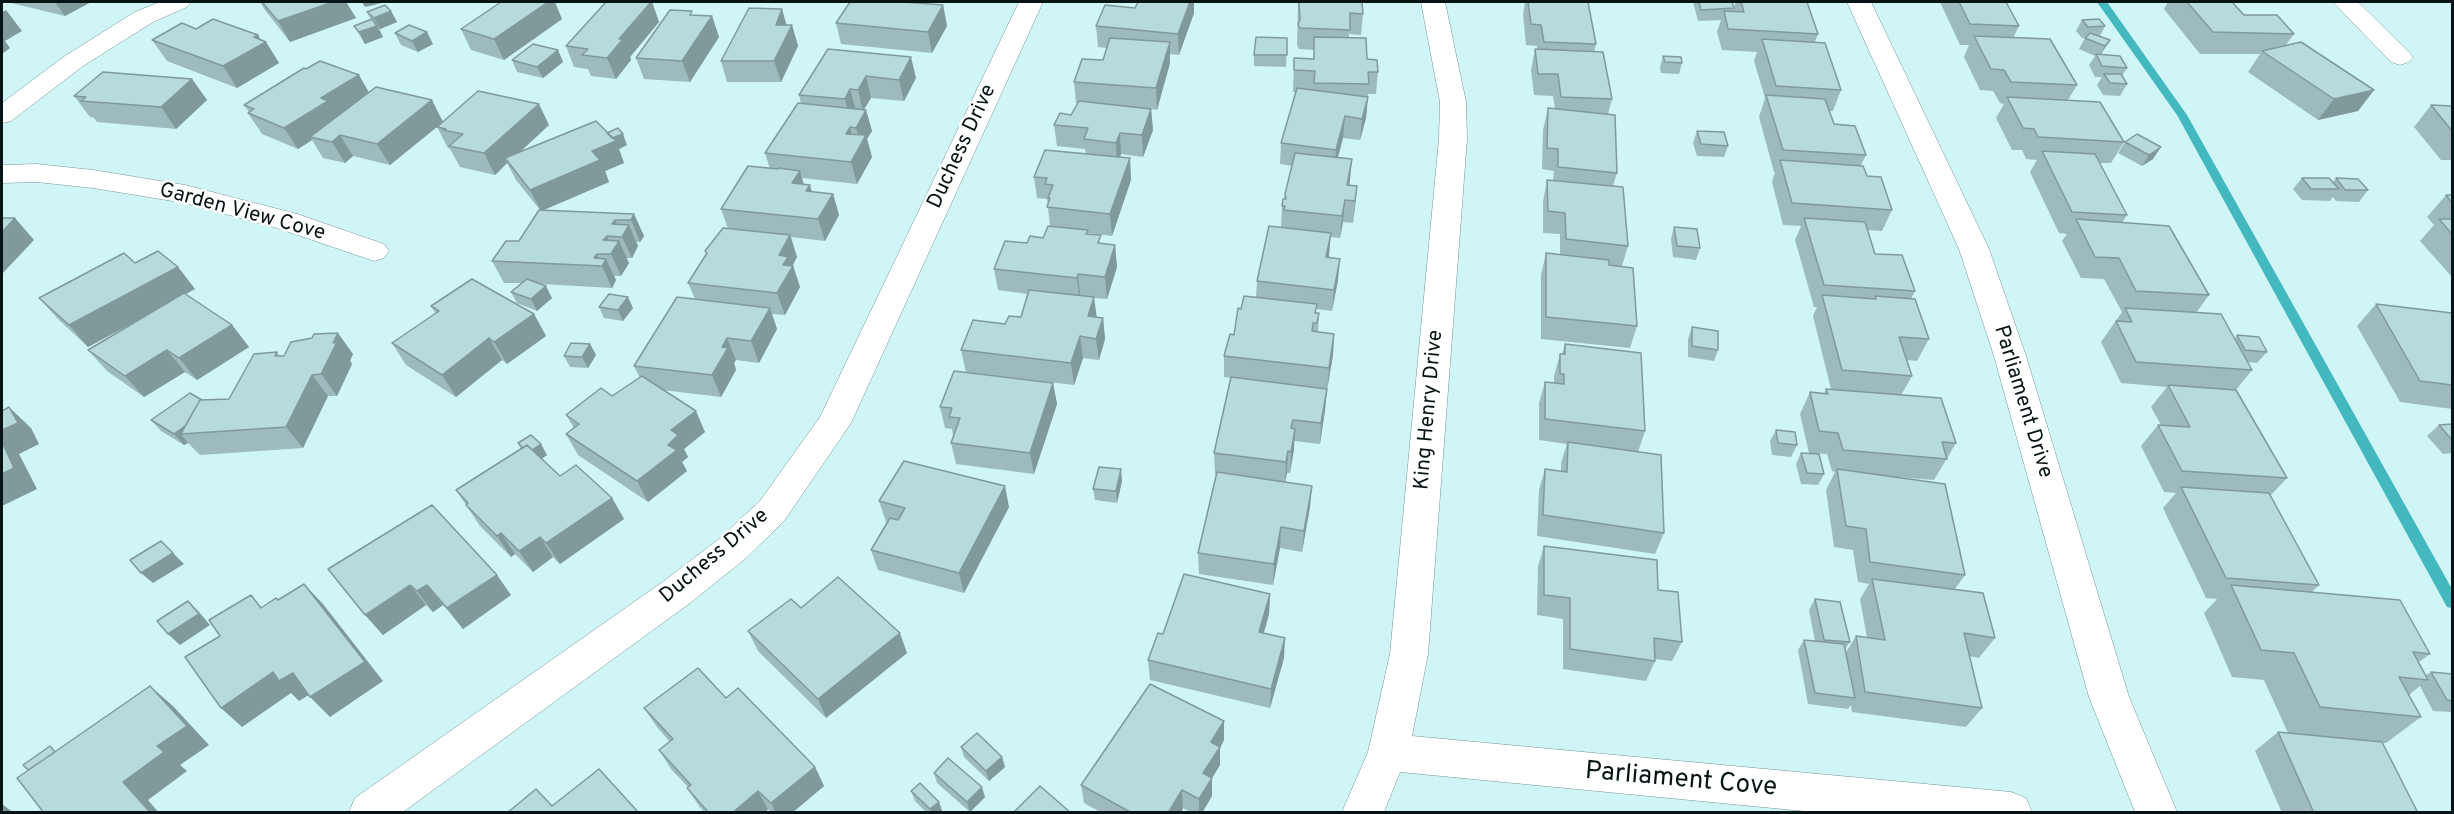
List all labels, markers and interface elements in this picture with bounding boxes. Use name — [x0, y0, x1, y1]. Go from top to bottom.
street label: Duchess Drive — [923, 81, 1003, 213]
street label: Garden View Cove — [156, 179, 328, 247]
street label: Parliament Drive — [1987, 323, 2057, 481]
street label: King Henry Drive — [1410, 329, 1450, 491]
street label: Duchess Drive — [656, 504, 774, 610]
street label: Parliament Cove — [1584, 757, 1778, 805]

